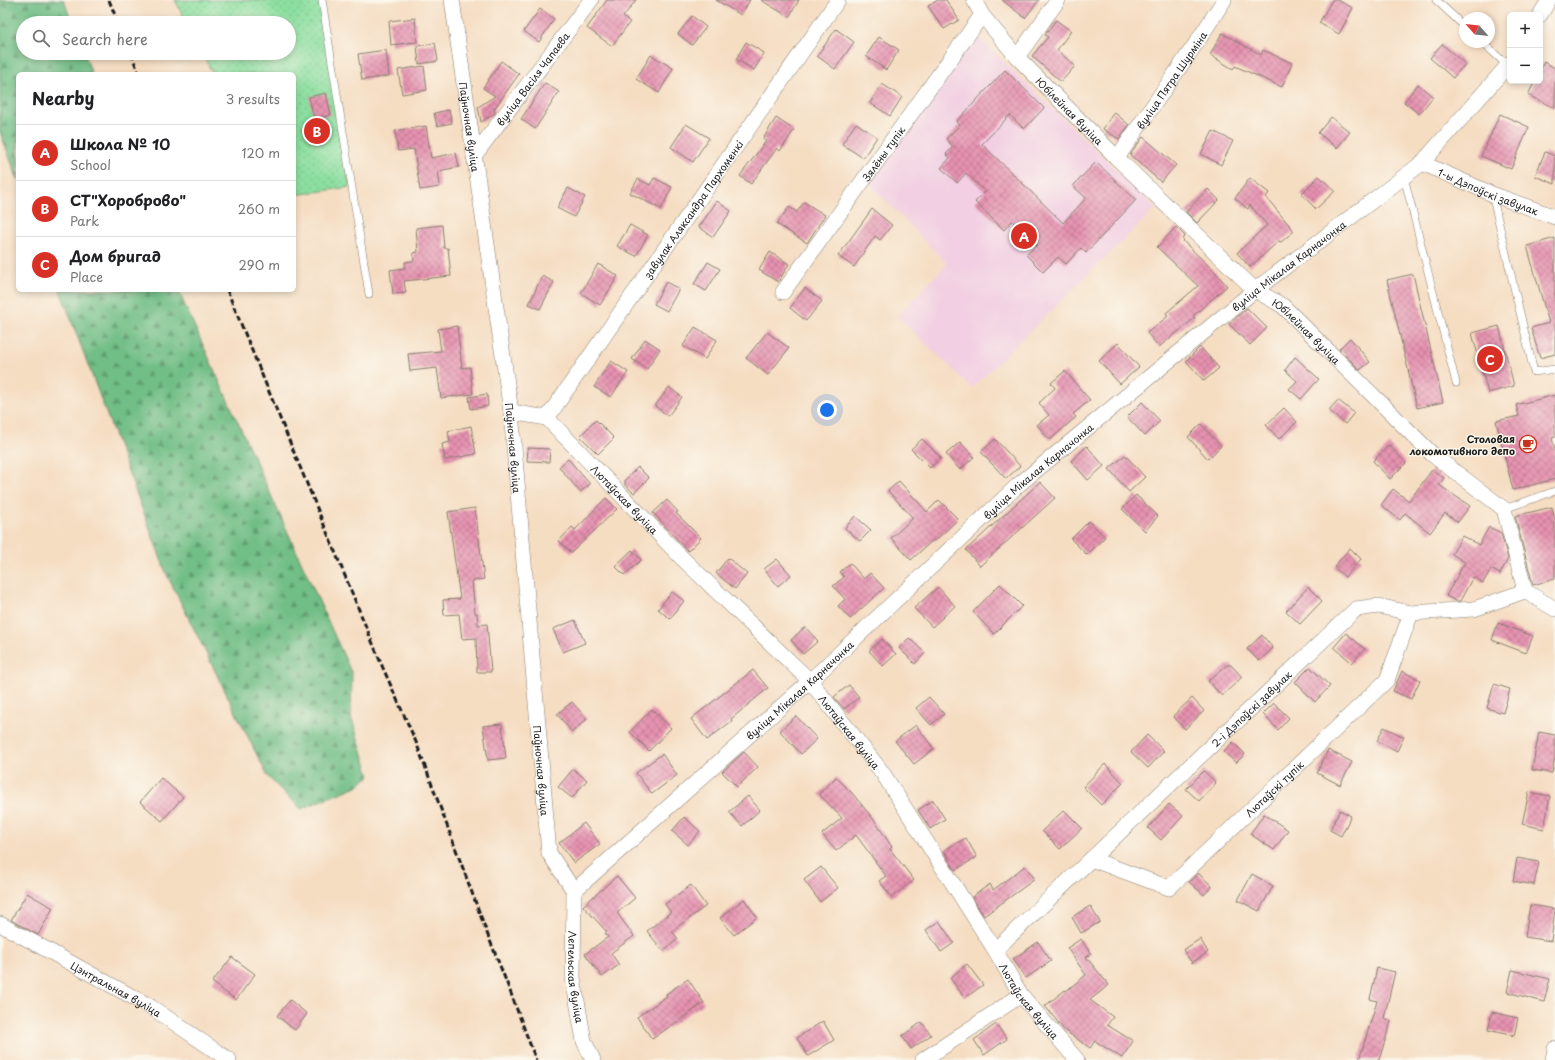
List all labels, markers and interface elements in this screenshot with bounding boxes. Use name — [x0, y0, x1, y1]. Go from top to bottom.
north arrow — [1459, 12, 1495, 48]
map controls — [1507, 12, 1543, 84]
button: + — [1507, 12, 1543, 48]
search box — [16, 16, 296, 60]
icon: search — [30, 27, 52, 49]
text: Search here — [62, 27, 148, 50]
street label: вуліца Пятра Шурміна — [1132, 27, 1210, 132]
street label: вуліца Васіля Чапаева — [492, 28, 573, 128]
button: − — [1507, 48, 1543, 84]
street label: Юбілейная вуліца — [1033, 73, 1108, 148]
street label: Паўночная вуліца — [456, 81, 484, 174]
text: Nearby — [32, 85, 94, 111]
text: 3 results — [226, 89, 280, 108]
pin: B — [304, 116, 330, 146]
street label: Зялёны тупік — [858, 123, 908, 184]
text: Школа № 10 — [70, 132, 170, 155]
street label: завулак Аляксандра Пархоменкі — [639, 137, 746, 282]
text: A — [40, 143, 50, 162]
text: 120 m — [241, 143, 280, 162]
text: School — [70, 155, 111, 174]
street label: 1-ы Дэпоўскі завулак — [1436, 164, 1541, 218]
text: СТ"Хороброво" — [70, 188, 186, 211]
text: B — [41, 199, 49, 218]
text: 260 m — [238, 199, 280, 218]
text: Park — [70, 211, 99, 230]
street label: вуліца Мікалая Карначонка — [1228, 216, 1349, 314]
pin: A — [1011, 221, 1037, 251]
text: Дом бригад — [70, 244, 161, 267]
text: C — [40, 255, 50, 274]
text: 290 m — [239, 255, 280, 274]
text: Place — [70, 267, 103, 286]
street label: Юбілейная вуліца — [1270, 294, 1345, 368]
pin: C — [1477, 344, 1503, 374]
your location — [817, 400, 837, 420]
street label: Паўночная вуліца — [502, 401, 526, 494]
street label: вуліца Мікалая Карначонка — [979, 419, 1097, 522]
place label: Столовая локомотивного депо — [1409, 431, 1515, 458]
cafe icon: Столовая локомотивного депо — [1518, 434, 1538, 454]
street label: Лютаўская вуліца — [588, 461, 663, 538]
street label: вуліца Мікалая Карначонка — [742, 636, 857, 743]
street label: 2-і Дэпоўскі завулак — [1207, 667, 1294, 750]
street label: Лютаўская вуліца — [816, 691, 885, 773]
street label: Паўночная вуліца — [531, 725, 553, 817]
street label: Лютаўскі тупік — [1241, 757, 1306, 820]
street label: Лепельская вуліца — [565, 931, 588, 1025]
street label: Цэнтральная вуліца — [68, 957, 165, 1020]
street label: Лютаўская вуліца — [997, 960, 1063, 1042]

